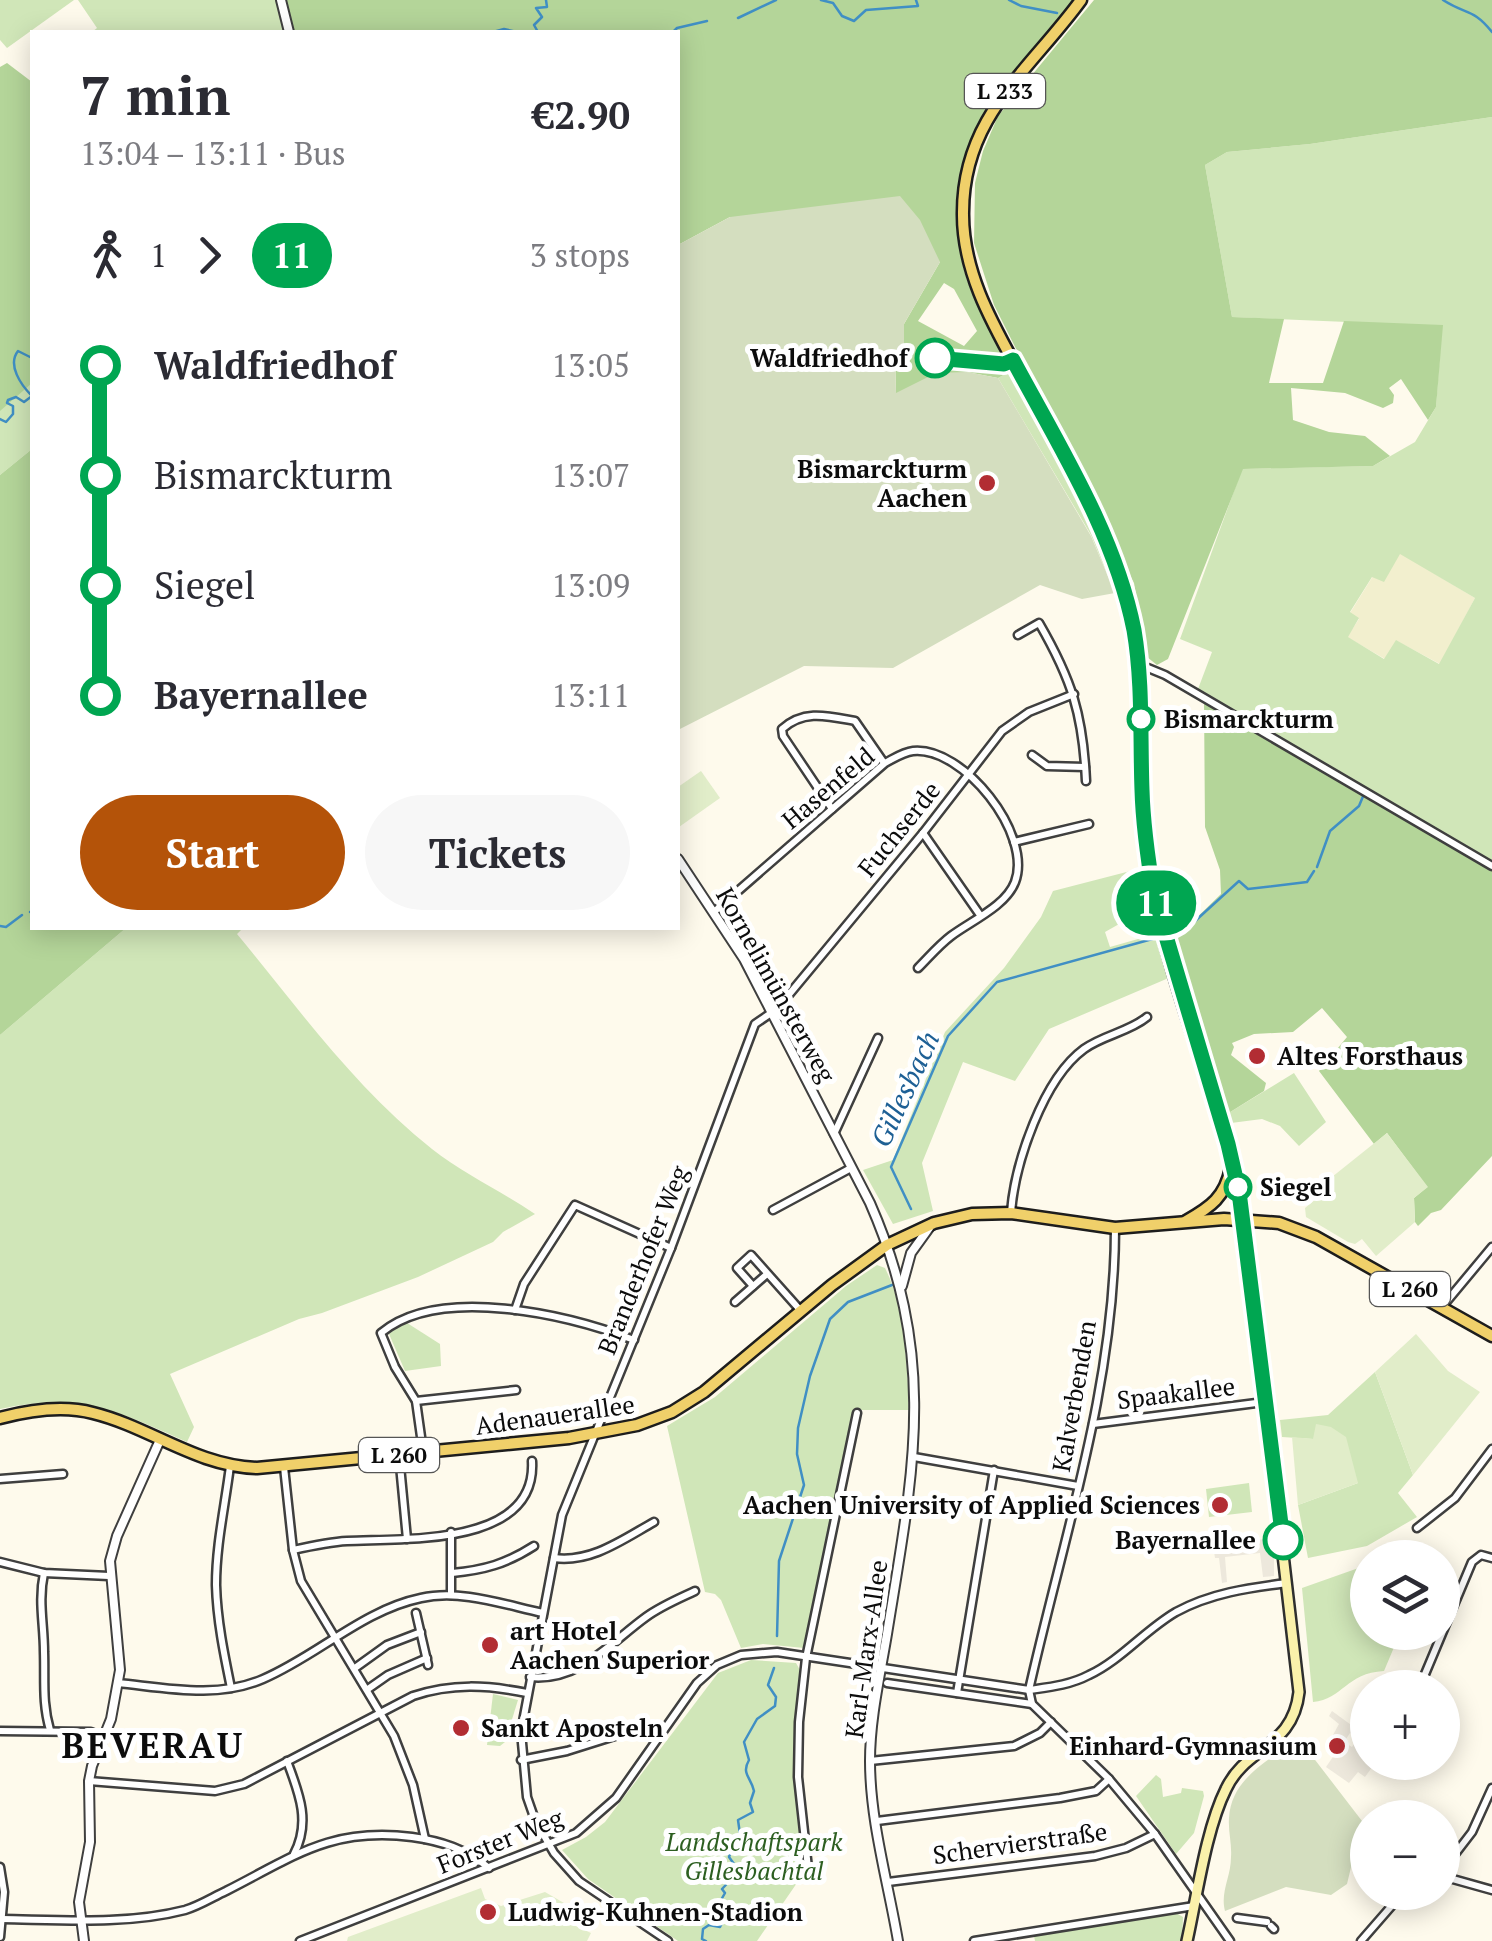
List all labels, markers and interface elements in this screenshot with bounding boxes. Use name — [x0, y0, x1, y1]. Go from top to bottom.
text: 7 min — [80, 58, 230, 131]
road number: L 233 — [965, 74, 1045, 108]
text: €2.90 — [533, 90, 630, 140]
text: 13:04 – 13:11 · Bus — [80, 132, 346, 174]
icon: walk — [80, 228, 135, 283]
icon: forward — [182, 228, 237, 283]
text: 11 — [272, 232, 312, 278]
text: 1 — [150, 234, 167, 276]
text: 3 stops — [530, 234, 630, 276]
marker: Waldfriedhof — [916, 339, 954, 377]
text: Waldfriedhof — [154, 340, 394, 390]
place label: Waldfriedhof — [750, 341, 911, 374]
text: 13:05 — [551, 344, 630, 386]
text: Bismarckturm — [154, 450, 392, 500]
place label: Bismarckturm Aachen — [797, 452, 967, 514]
text: 13:07 — [551, 454, 630, 496]
marker: Bismarckturm Aachen — [976, 472, 998, 494]
text: Siegel — [154, 560, 255, 610]
text: 13:09 — [551, 564, 630, 606]
text: Bayernallee — [154, 670, 368, 720]
text: 13:11 — [551, 674, 630, 716]
place label: Bismarckturm — [1164, 702, 1334, 735]
marker: Bismarckturm — [1128, 706, 1154, 732]
street label: Hasenfeld — [774, 739, 881, 836]
street label: Fuchserde — [850, 774, 947, 883]
button: Start — [80, 795, 345, 910]
button: Tickets — [365, 795, 630, 910]
line badge: 11 — [1111, 870, 1201, 936]
text: 11 — [1136, 880, 1176, 926]
street label: Kornelimünsterweg — [709, 882, 844, 1089]
water label: Gillesbach — [862, 1025, 947, 1153]
place label: Altes Forsthaus — [1277, 1039, 1463, 1072]
marker: Altes Forsthaus — [1246, 1045, 1268, 1067]
street label: Branderhofer Weg — [590, 1160, 696, 1359]
place label: Siegel — [1260, 1170, 1332, 1203]
marker: Siegel — [1225, 1174, 1251, 1200]
road number: L 260 — [1370, 1272, 1450, 1306]
street label: Kalverbenden — [1044, 1318, 1103, 1474]
street label: Spaakallee — [1115, 1369, 1237, 1416]
street label: Adenauerallee — [473, 1387, 637, 1442]
road number: L 260 — [359, 1438, 439, 1472]
place label: Aachen University of Applied Sciences — [743, 1488, 1200, 1521]
marker: Aachen University of Applied Sciences — [1209, 1494, 1231, 1516]
marker: Bayernallee — [1264, 1521, 1302, 1559]
place label: Bayernallee — [1115, 1523, 1256, 1556]
map controls — [1350, 1540, 1460, 1910]
button: layers — [1350, 1540, 1460, 1650]
street label: Karl-Marx-Allee — [837, 1558, 894, 1740]
place label: art Hotel Aachen Superior — [510, 1614, 710, 1676]
marker: art Hotel Aachen Superior — [479, 1634, 501, 1656]
button: + — [1350, 1670, 1460, 1780]
place label: Sankt Aposteln — [481, 1711, 663, 1744]
marker: Sankt Aposteln — [450, 1717, 472, 1739]
district label: BEVERAU — [61, 1722, 245, 1768]
place label: Einhard-Gymnasium — [1069, 1729, 1317, 1762]
marker: Einhard-Gymnasium — [1326, 1735, 1348, 1757]
street label: Forster Weg — [432, 1800, 568, 1881]
button: − — [1350, 1800, 1460, 1910]
street label: Schervierstraße — [931, 1814, 1109, 1871]
park label: Landschaftspark Gillesbachtal — [665, 1825, 843, 1887]
place label: Ludwig-Kuhnen-Stadion — [508, 1895, 803, 1928]
marker: Ludwig-Kuhnen-Stadion — [477, 1901, 499, 1923]

